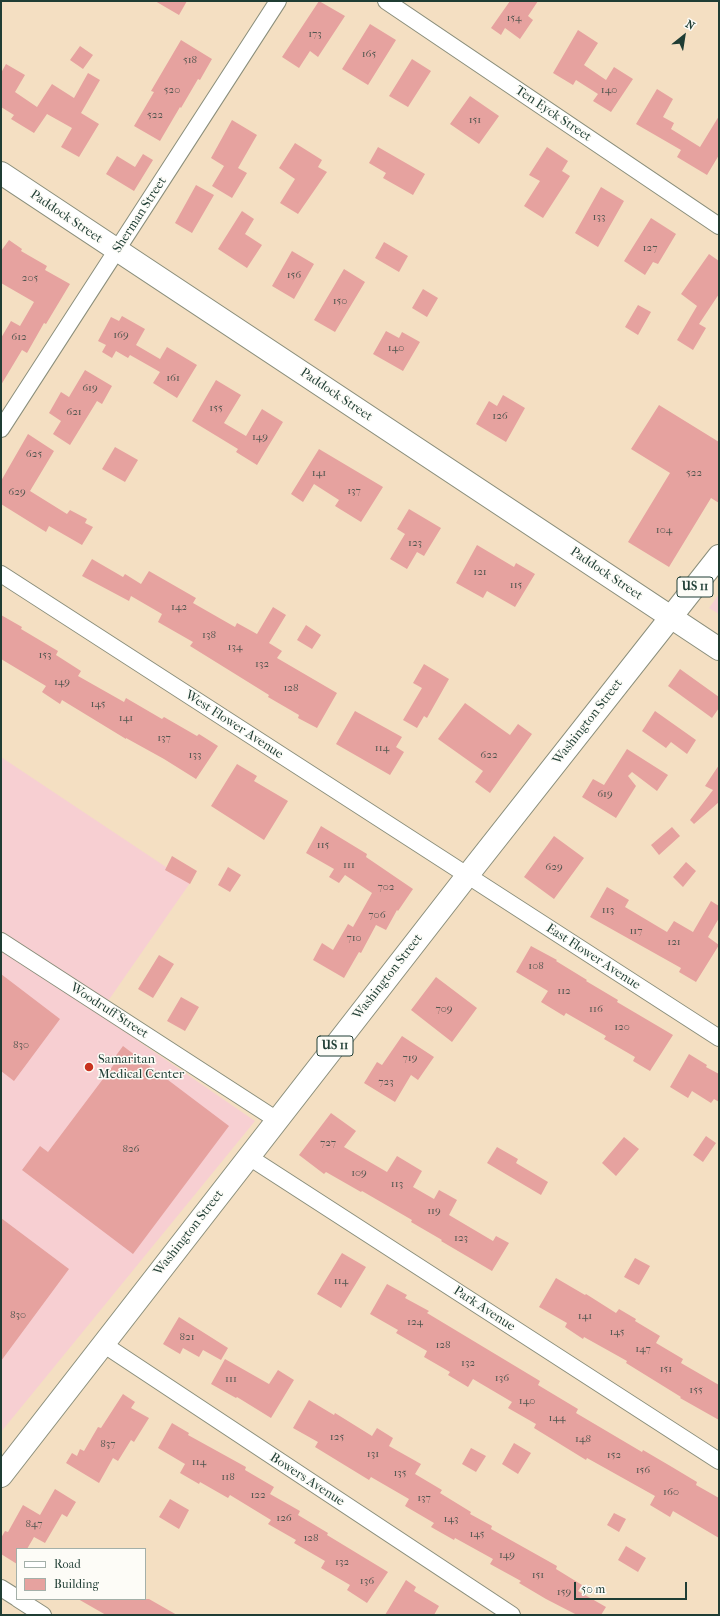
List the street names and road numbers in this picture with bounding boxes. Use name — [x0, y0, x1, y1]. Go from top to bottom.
street label: Ten Eyck Street — [512, 83, 594, 145]
street label: Sherman Street — [110, 174, 170, 256]
street label: Paddock Street — [27, 187, 105, 247]
street label: Paddock Street — [297, 365, 375, 425]
street label: Paddock Street — [567, 544, 645, 604]
road number: US 11 — [677, 577, 713, 597]
street label: Washington Street — [550, 676, 626, 768]
street label: West Flower Avenue — [182, 688, 286, 762]
street label: East Flower Avenue — [543, 921, 643, 993]
street label: Washington Street — [350, 931, 426, 1023]
street label: Woodruff Street — [67, 980, 151, 1042]
road number: US 11 — [317, 1036, 353, 1056]
street label: Washington Street — [151, 1187, 227, 1279]
street label: Park Avenue — [450, 1283, 518, 1335]
street label: Bowers Avenue — [267, 1450, 347, 1510]

